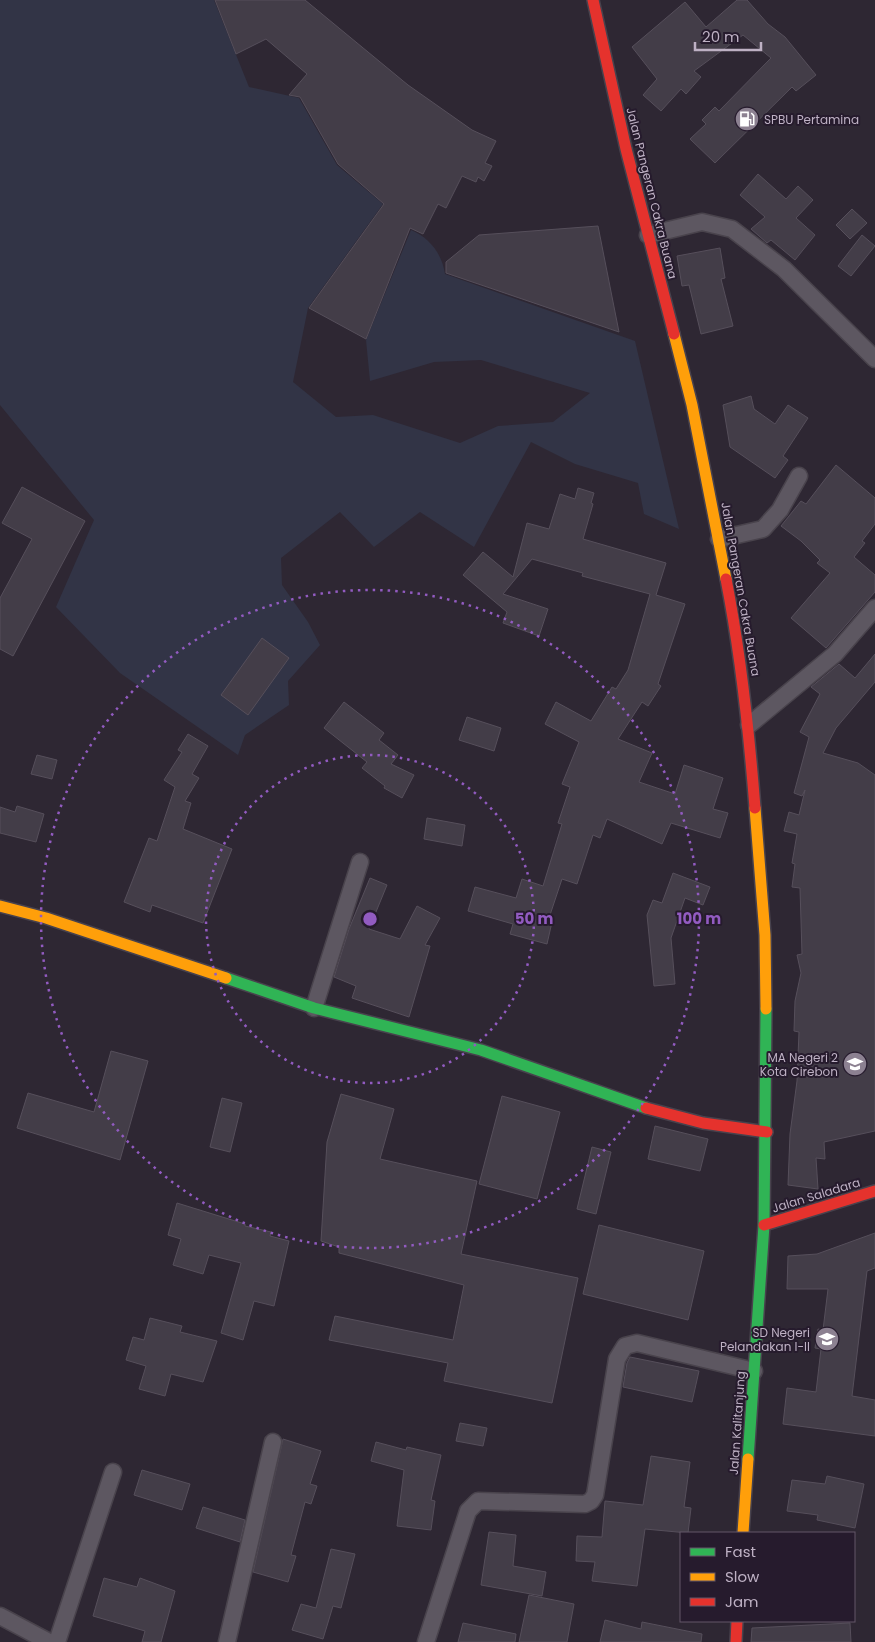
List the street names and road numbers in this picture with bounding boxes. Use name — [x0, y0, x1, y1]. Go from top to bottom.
street label: Jalan Pangeran Cakra Buana — [622, 105, 682, 281]
street label: Jalan Pangeran Cakra Buana — [717, 501, 765, 677]
street label: Jalan Saladara — [770, 1174, 862, 1216]
street label: Jalan Kalitanjung — [725, 1370, 749, 1476]

